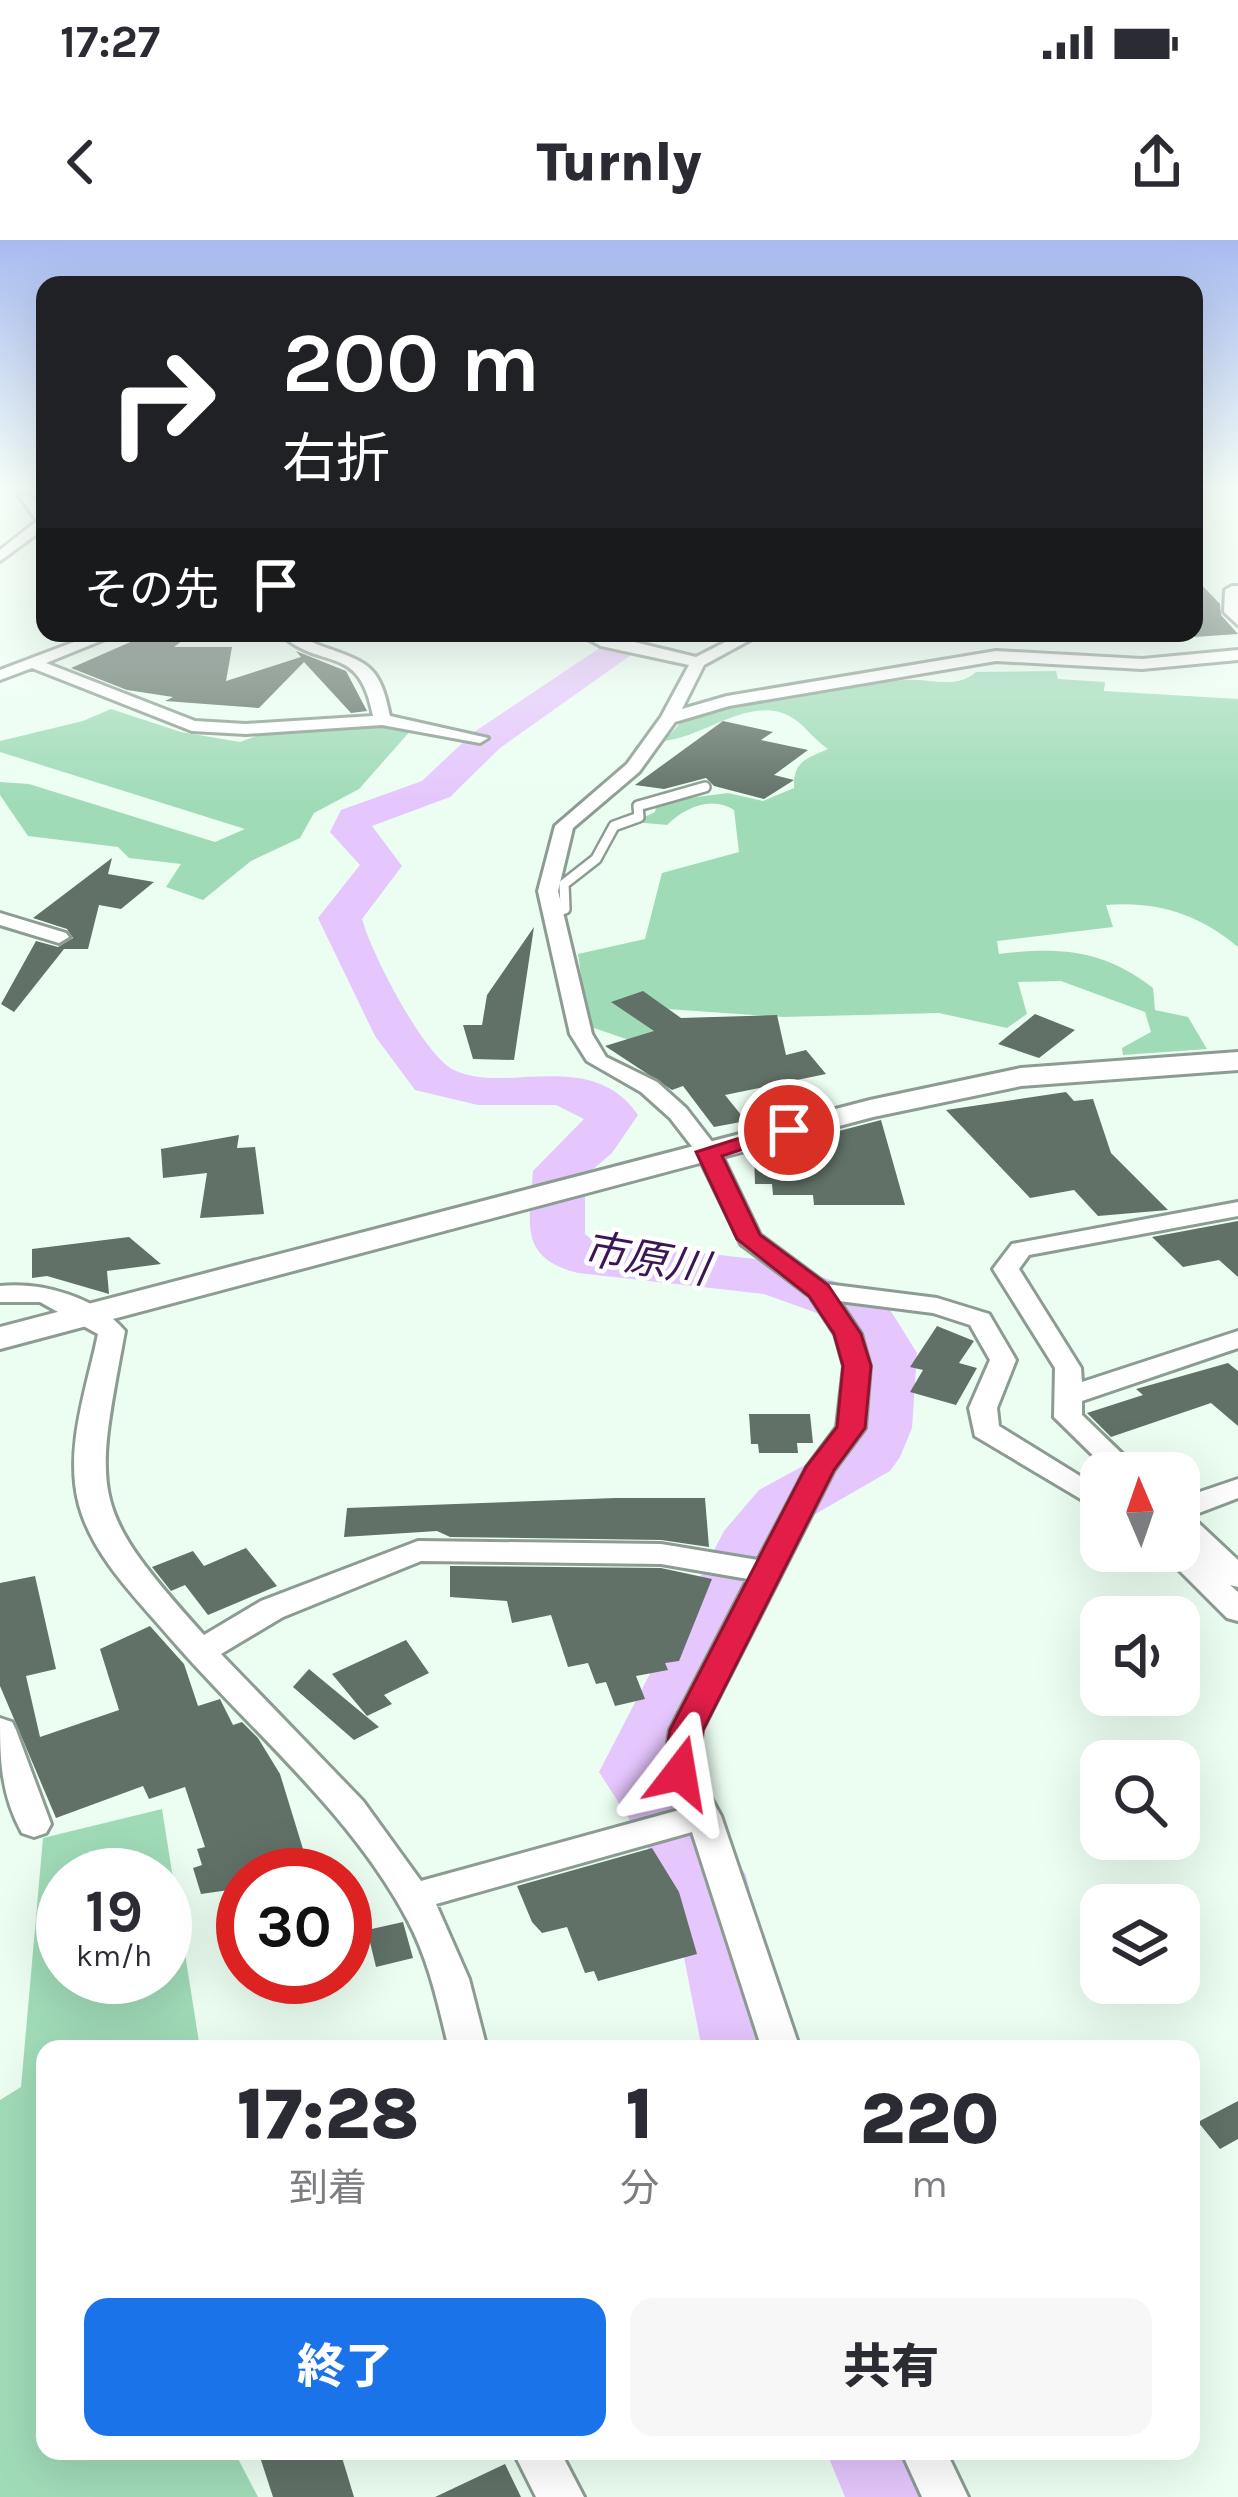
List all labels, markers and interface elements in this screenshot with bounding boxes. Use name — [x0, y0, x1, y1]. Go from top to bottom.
text: 17:27 — [60, 16, 160, 68]
icon: back — [48, 129, 114, 195]
icon: share — [1124, 129, 1190, 195]
text: Turnly — [536, 130, 702, 194]
text: 200 m — [282, 314, 540, 412]
icon: right — [84, 324, 240, 480]
text: 右折 — [282, 427, 390, 491]
icon: arrive — [243, 552, 309, 618]
text: その先 — [84, 564, 219, 616]
pin — [738, 1079, 840, 1181]
icon: arrive — [756, 1097, 822, 1163]
water label: 市原川 — [580, 1223, 716, 1295]
north arrow — [1080, 1452, 1200, 1572]
map controls — [1080, 1452, 1200, 2004]
button: sound — [1080, 1596, 1200, 1716]
position arrow — [617, 1710, 743, 1836]
button: search — [1080, 1740, 1200, 1860]
speed limit sign: 30 — [216, 1848, 372, 2004]
text: 19 — [85, 1876, 143, 1946]
button: layers — [1080, 1884, 1200, 2004]
text: km/h — [76, 1938, 152, 1974]
text: 17:28 — [237, 2072, 419, 2156]
text: 1 — [626, 2072, 653, 2156]
text: 220 — [860, 2077, 999, 2161]
text: m — [911, 2161, 948, 2207]
text: 到着 — [289, 2165, 367, 2211]
text: 分 — [620, 2165, 659, 2211]
button: 終了 — [84, 2298, 606, 2436]
button: 共有 — [630, 2298, 1152, 2436]

